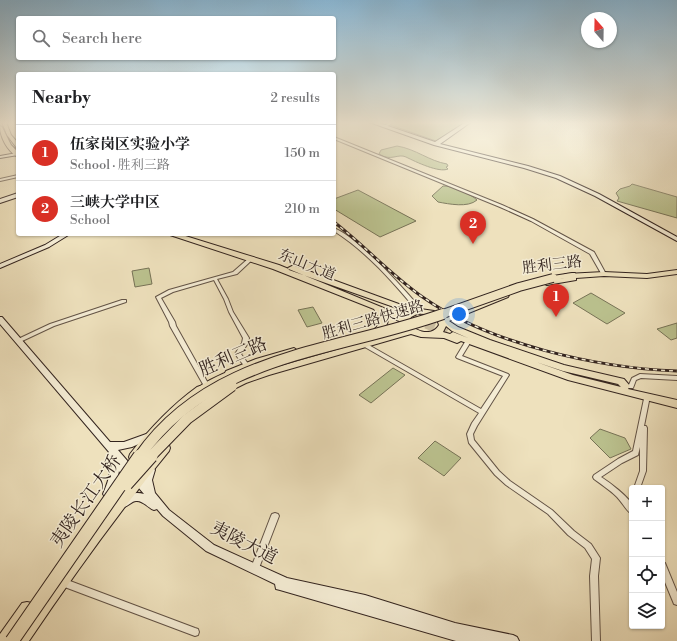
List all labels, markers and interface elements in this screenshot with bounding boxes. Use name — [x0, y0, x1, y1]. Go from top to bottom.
north arrow — [581, 12, 617, 48]
search box — [16, 16, 336, 60]
icon: search — [30, 27, 52, 49]
text: Search here — [62, 29, 142, 48]
text: Nearby — [32, 87, 91, 109]
text: 2 results — [271, 90, 320, 106]
text: 伍家岗区实验小学 — [70, 135, 190, 154]
text: 1 — [42, 145, 48, 161]
text: 150 m — [285, 145, 320, 161]
text: School · 胜利三路 — [70, 157, 170, 173]
text: 三峡大学中区 — [70, 193, 160, 212]
text: 2 — [41, 201, 49, 217]
text: 210 m — [285, 201, 320, 217]
pin: 2 — [460, 211, 486, 244]
text: School — [70, 212, 110, 228]
street label: 东山大道 — [276, 245, 338, 285]
street label: 胜利三路 — [521, 252, 583, 278]
pin: 1 — [543, 284, 569, 317]
street label: 胜利三路快速路 — [320, 296, 426, 344]
your location — [449, 304, 469, 324]
street label: 胜利三路 — [195, 332, 271, 382]
street label: 夷陵长江大桥 — [46, 450, 126, 552]
map controls — [629, 485, 665, 629]
button: + — [629, 485, 665, 521]
street label: 夷陵大道 — [207, 516, 281, 570]
button: − — [629, 521, 665, 557]
button: locate — [629, 557, 665, 593]
button: layers — [629, 593, 665, 629]

